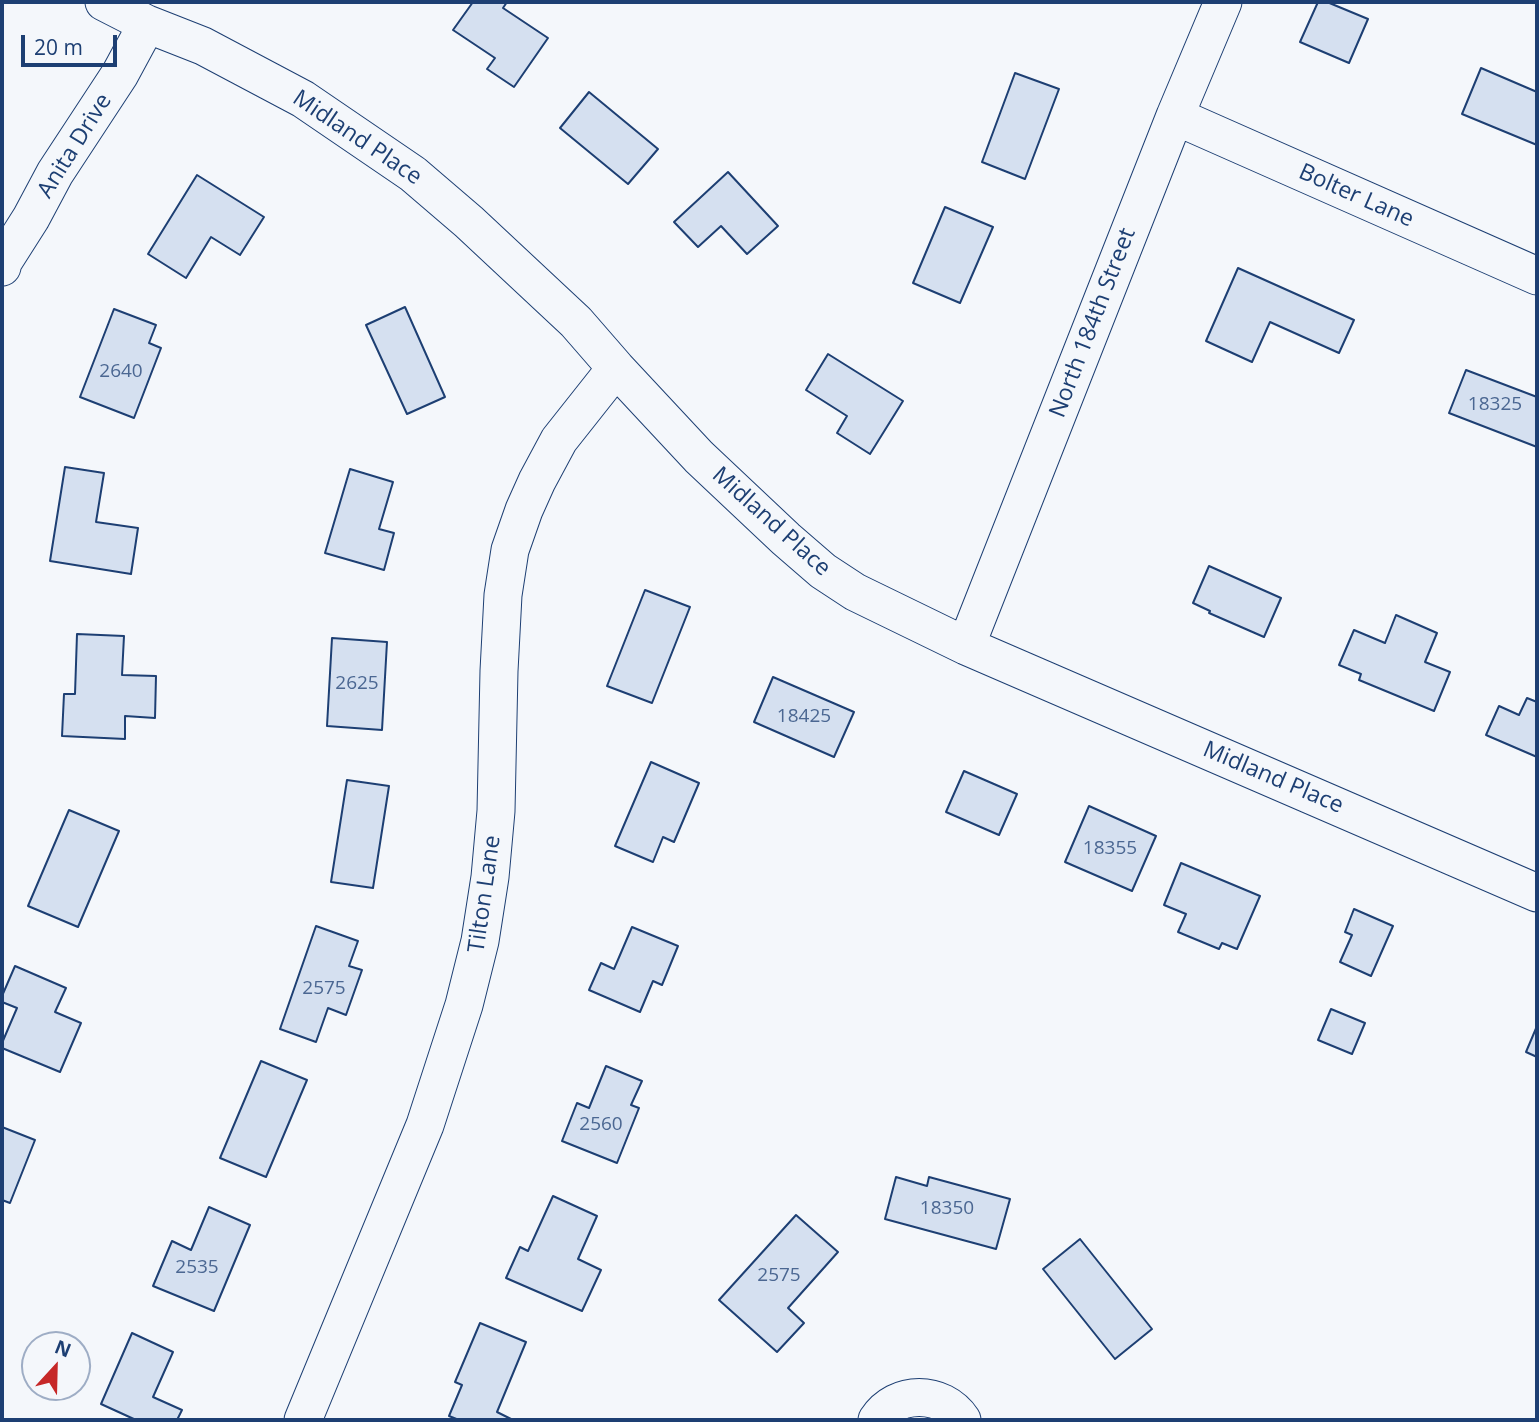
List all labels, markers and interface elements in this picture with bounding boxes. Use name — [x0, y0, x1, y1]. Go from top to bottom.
scale bar — [24, 21, 121, 65]
text: 20 m — [34, 33, 83, 61]
street label: Midland Place — [287, 85, 427, 191]
street label: Anita Drive — [32, 89, 118, 203]
street label: Bolter Lane — [1294, 158, 1418, 234]
street label: North 184th Street — [1044, 224, 1142, 422]
house number: 2640 — [99, 361, 143, 383]
house number: 18325 — [1468, 394, 1522, 416]
street label: Midland Place — [706, 462, 836, 582]
house number: 2625 — [335, 673, 379, 695]
house number: 18425 — [777, 706, 831, 728]
street label: Midland Place — [1199, 736, 1347, 820]
street label: Tilton Lane — [463, 834, 507, 954]
house number: 18355 — [1083, 838, 1137, 860]
house number: 2575 — [302, 978, 346, 1000]
house number: 2560 — [579, 1114, 623, 1136]
house number: 18350 — [920, 1198, 974, 1220]
house number: 2535 — [175, 1257, 219, 1279]
house number: 2575 — [757, 1265, 801, 1287]
north arrow — [21, 1331, 91, 1401]
text: N — [51, 1333, 75, 1363]

